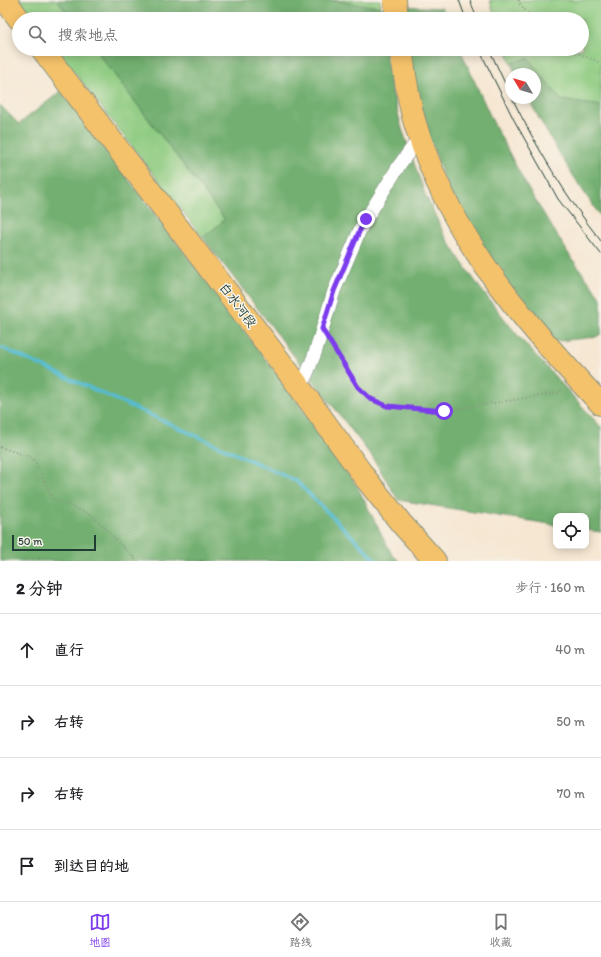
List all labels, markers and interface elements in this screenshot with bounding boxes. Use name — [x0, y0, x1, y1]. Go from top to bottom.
search box — [12, 12, 589, 56]
icon: search — [26, 23, 48, 45]
text: 搜索地点 — [58, 26, 118, 44]
north arrow — [505, 68, 541, 104]
route end — [357, 210, 375, 228]
street label: 白水河段 — [216, 280, 260, 330]
route start — [435, 402, 453, 420]
map controls — [553, 513, 589, 549]
button: locate — [553, 513, 589, 549]
scale bar — [12, 533, 96, 552]
text: 50 m — [18, 535, 42, 548]
text: 2 分钟 — [16, 578, 63, 598]
text: 步行 · 160 m — [515, 580, 585, 595]
icon: ahead — [16, 639, 38, 661]
text: 直行 — [54, 641, 84, 659]
text: 40 m — [555, 642, 585, 657]
icon: right — [16, 711, 38, 733]
text: 右转 — [54, 713, 84, 731]
text: 50 m — [556, 714, 585, 729]
icon: right — [16, 783, 38, 805]
text: 右转 — [54, 785, 84, 803]
text: 70 m — [557, 786, 585, 801]
icon: arrive — [16, 855, 38, 877]
text: 到达目的地 — [54, 857, 129, 875]
tab: 地图 — [89, 911, 111, 949]
tab: 路线 — [289, 911, 311, 949]
tab: 收藏 — [490, 911, 512, 949]

